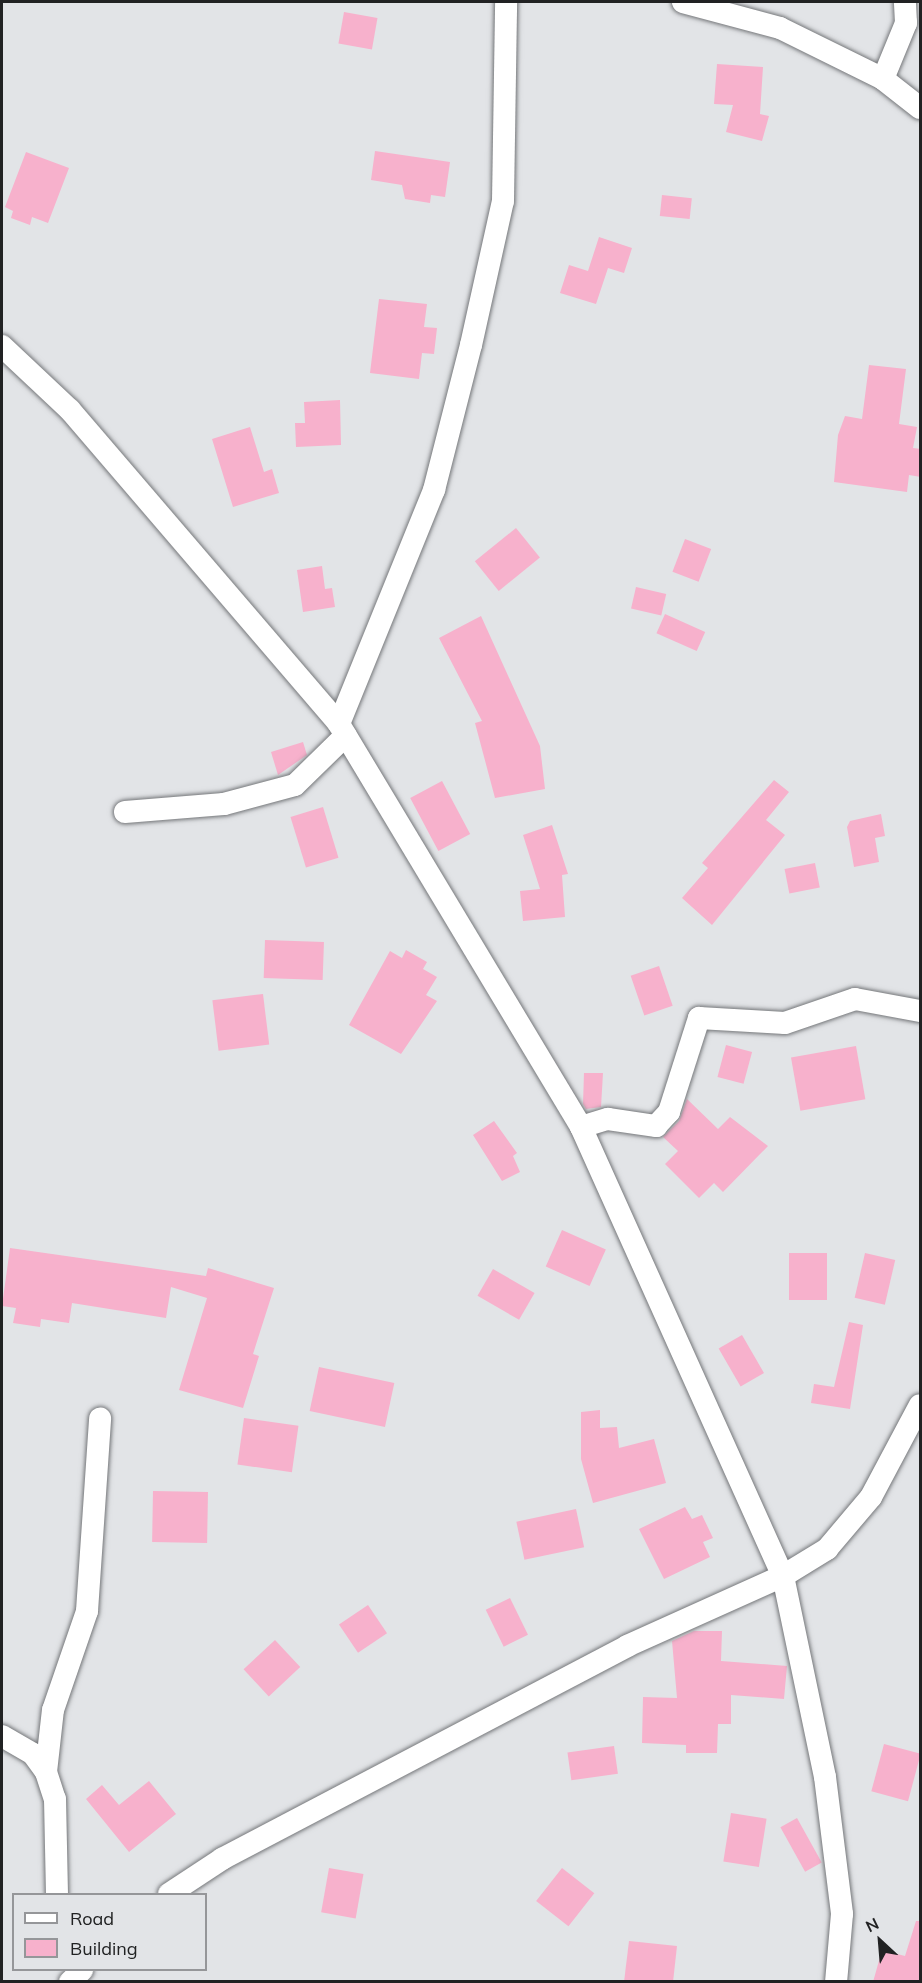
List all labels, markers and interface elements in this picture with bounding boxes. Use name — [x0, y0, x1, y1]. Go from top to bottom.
legend — [12, 1893, 207, 1971]
text: Road — [70, 1907, 114, 1930]
north arrow — [850, 1911, 910, 1971]
text: N — [862, 1913, 882, 1936]
text: Building — [70, 1937, 138, 1960]

